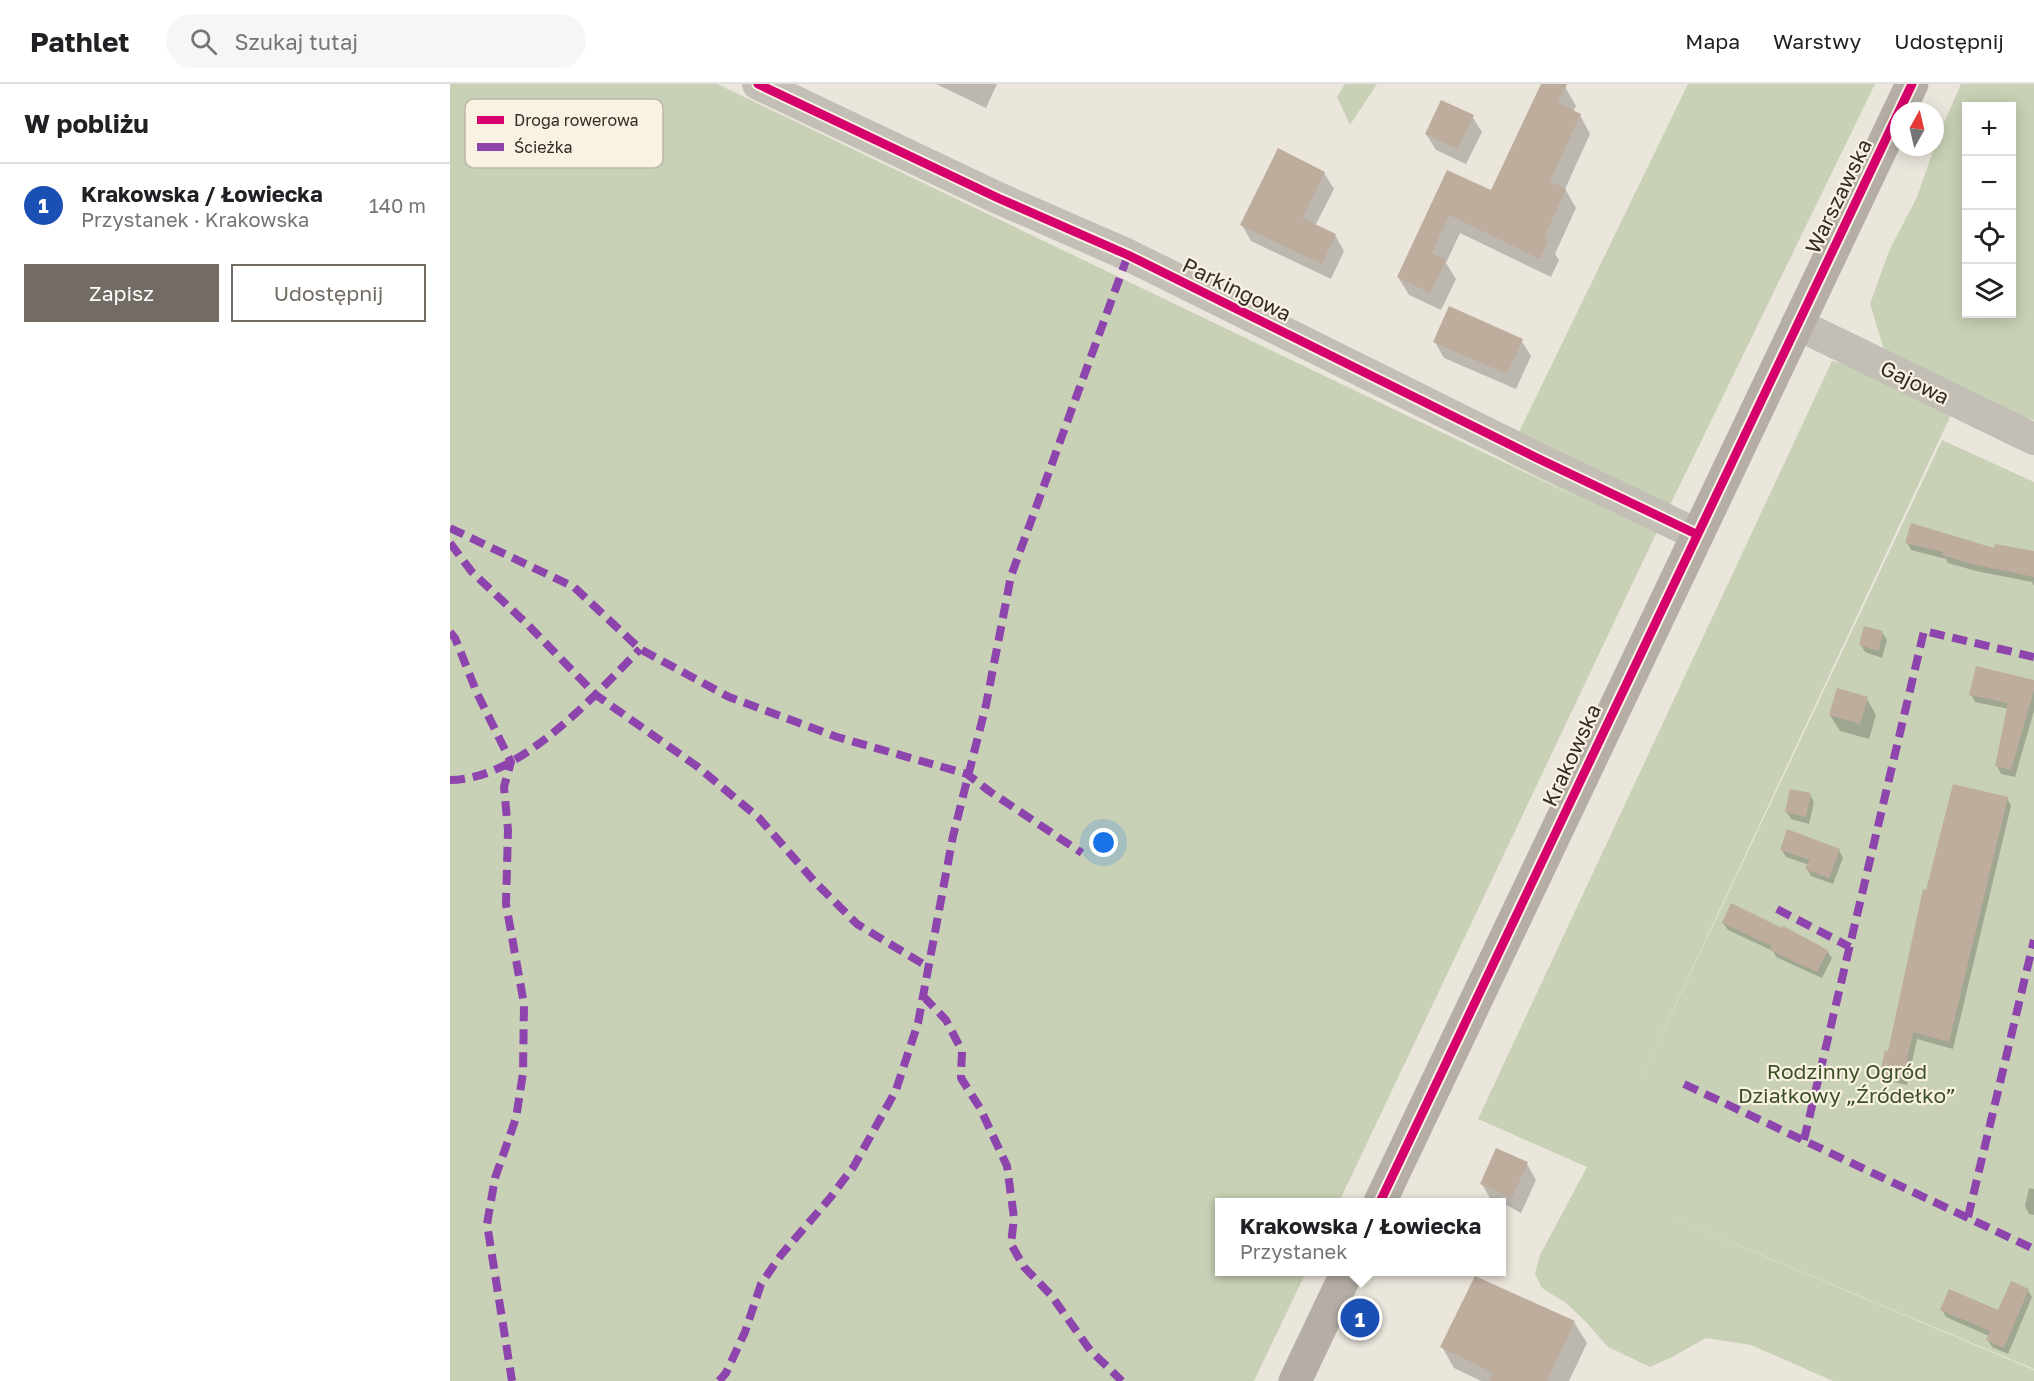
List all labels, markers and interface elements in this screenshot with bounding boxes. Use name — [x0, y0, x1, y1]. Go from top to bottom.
search box — [166, 14, 586, 68]
text: Pathlet — [30, 25, 130, 58]
icon: search — [187, 25, 220, 58]
text: Szukaj tutaj — [235, 28, 358, 55]
text: Mapa — [1685, 28, 1740, 54]
text: Warstwy — [1773, 28, 1861, 54]
text: Udostępnij — [1894, 28, 2004, 54]
legend — [465, 99, 663, 168]
north arrow — [1890, 102, 1944, 156]
map controls — [1962, 102, 2016, 318]
button: + — [1962, 102, 2016, 156]
text: W pobliżu — [24, 108, 149, 139]
text: Droga rowerowa — [514, 110, 639, 130]
street label: Warszawska — [1799, 134, 1877, 258]
text: Ścieżka — [514, 137, 573, 157]
button: − — [1962, 156, 2016, 210]
text: Krakowska / Łowiecka — [81, 180, 323, 207]
text: 1 — [38, 193, 49, 217]
text: 140 m — [369, 193, 426, 217]
text: Przystanek · Krakowska — [81, 207, 309, 231]
button: locate — [1962, 210, 2016, 264]
street label: Parkingowa — [1178, 251, 1296, 327]
button: Zapisz — [24, 264, 219, 322]
button: Udostępnij — [231, 264, 426, 322]
button: layers — [1962, 264, 2016, 318]
street label: Gajowa — [1876, 354, 1954, 410]
street label: Krakowska — [1536, 700, 1606, 810]
your location — [1089, 828, 1118, 857]
park label: Rodzinny Ogród Działkowy „Źródełko” — [1738, 1058, 1956, 1108]
popup — [1215, 1198, 1506, 1276]
text: Krakowska / Łowiecka — [1240, 1212, 1481, 1239]
text: Przystanek — [1240, 1239, 1347, 1263]
pin: 1 — [1340, 1296, 1380, 1340]

